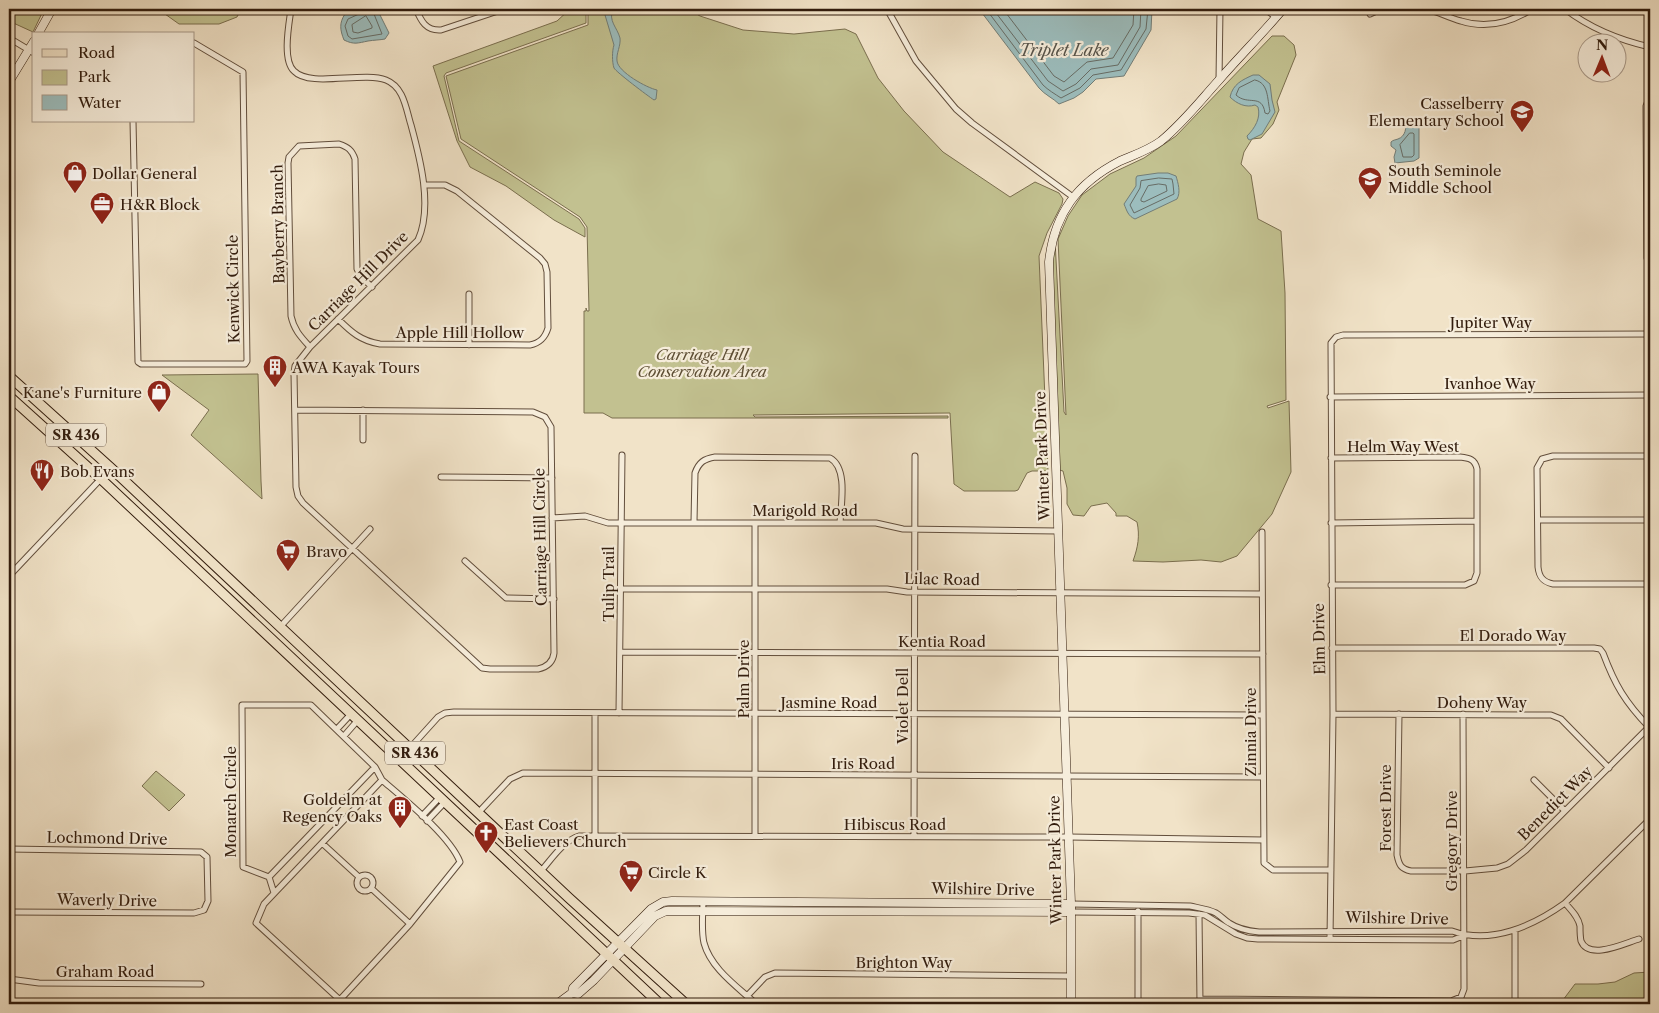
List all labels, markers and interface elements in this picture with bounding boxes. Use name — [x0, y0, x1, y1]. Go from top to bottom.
legend — [32, 32, 195, 122]
north arrow — [1576, 32, 1626, 82]
text: N — [1596, 36, 1608, 54]
water label: Triplet Lake — [1019, 40, 1110, 60]
text: Road — [78, 43, 115, 62]
text: Park — [78, 67, 112, 86]
text: Water — [77, 93, 122, 112]
place label: Casselberry Elementary School — [1369, 94, 1505, 130]
school or university icon: Casselberry Elementary School — [1509, 99, 1535, 133]
shop icon: Dollar General — [62, 160, 88, 194]
place label: South Seminole Middle School — [1388, 161, 1501, 197]
street label: Bayberry Branch — [267, 163, 289, 284]
place label: Dollar General — [92, 164, 198, 183]
school or university icon: South Seminole Middle School — [1357, 166, 1383, 200]
office icon: H&R Block — [89, 191, 115, 225]
place label: H&R Block — [120, 195, 201, 214]
street label: Carriage Hill Drive — [304, 227, 412, 335]
street label: Kenwick Circle — [223, 234, 243, 344]
street label: Jupiter Way — [1448, 313, 1533, 332]
street label: Apple Hill Hollow — [395, 323, 525, 342]
park label: Carriage Hill Conservation Area — [637, 345, 767, 381]
building icon: AWA Kayak Tours — [262, 354, 288, 388]
place label: AWA Kayak Tours — [291, 358, 420, 377]
street label: Ivanhoe Way — [1444, 374, 1536, 393]
shop icon: Kane's Furniture — [146, 379, 172, 413]
place label: Kane's Furniture — [23, 383, 142, 402]
street label: Winter Park Drive — [1030, 391, 1054, 522]
road number: SR 436 — [46, 424, 106, 446]
street label: Helm Way West — [1347, 437, 1460, 456]
restaurant icon: Bob Evans — [29, 458, 55, 492]
place label: Bob Evans — [60, 462, 135, 481]
street label: Carriage Hill Circle — [529, 468, 551, 606]
street label: Marigold Road — [752, 501, 858, 520]
supermarket icon: Bravo — [275, 538, 301, 572]
place label: Bravo — [306, 542, 347, 561]
street label: Tulip Trail — [599, 546, 618, 622]
street label: Lilac Road — [904, 569, 980, 589]
street label: Elm Drive — [1309, 603, 1329, 675]
street label: El Dorado Way — [1459, 626, 1567, 645]
street label: Kentia Road — [898, 632, 986, 651]
street label: Palm Drive — [734, 640, 753, 719]
street label: Violet Dell — [893, 667, 912, 745]
street label: Zinnia Drive — [1241, 688, 1260, 776]
street label: Jasmine Road — [779, 693, 877, 712]
street label: Doheny Way — [1437, 693, 1528, 712]
road number: SR 436 — [385, 741, 445, 764]
street label: Monarch Circle — [221, 746, 240, 858]
street label: Iris Road — [831, 754, 895, 773]
street label: Benedict Way — [1514, 761, 1597, 844]
street label: Forest Drive — [1376, 764, 1395, 852]
place label: Goldelm at Regency Oaks — [282, 790, 383, 826]
street label: Gregory Drive — [1442, 791, 1461, 891]
building icon: Goldelm at Regency Oaks — [387, 795, 413, 829]
street label: Winter Park Drive — [1044, 795, 1066, 926]
place label: East Coast Believers Church — [504, 815, 627, 851]
street label: Hibiscus Road — [844, 815, 946, 834]
church icon: East Coast Believers Church — [473, 820, 499, 854]
street label: Lochmond Drive — [46, 827, 168, 849]
supermarket icon: Circle K — [618, 859, 644, 893]
place label: Circle K — [648, 863, 708, 882]
street label: Wilshire Drive — [930, 879, 1035, 899]
street label: Waverly Drive — [56, 890, 157, 910]
street label: Wilshire Drive — [1344, 908, 1449, 928]
street label: Brighton Way — [856, 953, 953, 972]
street label: Graham Road — [56, 962, 154, 981]

